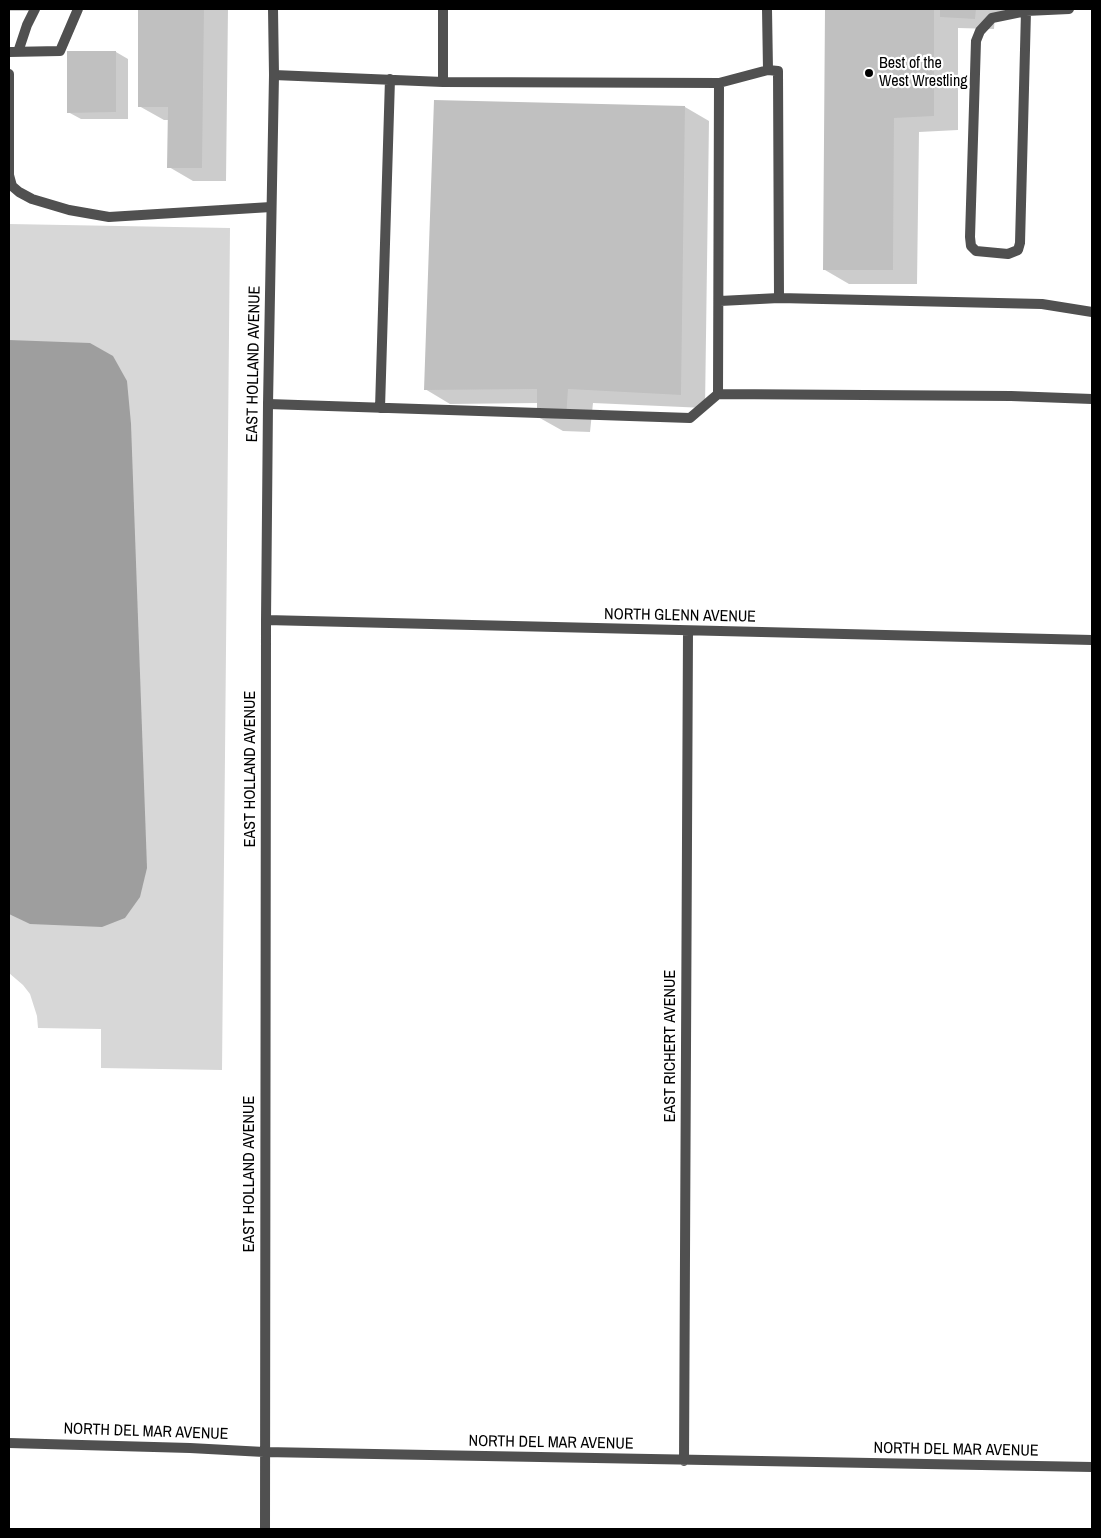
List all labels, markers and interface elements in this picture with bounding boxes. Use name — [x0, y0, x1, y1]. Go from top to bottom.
place label: Best of the West Wrestling — [879, 54, 967, 92]
marker: Best of the West Wrestling — [863, 67, 875, 79]
street label: EAST HOLLAND AVENUE — [243, 286, 265, 442]
street label: NORTH GLENN AVENUE — [604, 605, 756, 627]
street label: EAST HOLLAND AVENUE — [241, 691, 261, 847]
street label: EAST RICHERT AVENUE — [661, 970, 681, 1122]
street label: EAST HOLLAND AVENUE — [240, 1096, 260, 1252]
street label: NORTH DEL MAR AVENUE — [63, 1420, 229, 1444]
street label: NORTH DEL MAR AVENUE — [468, 1432, 634, 1454]
street label: NORTH DEL MAR AVENUE — [873, 1439, 1039, 1461]

